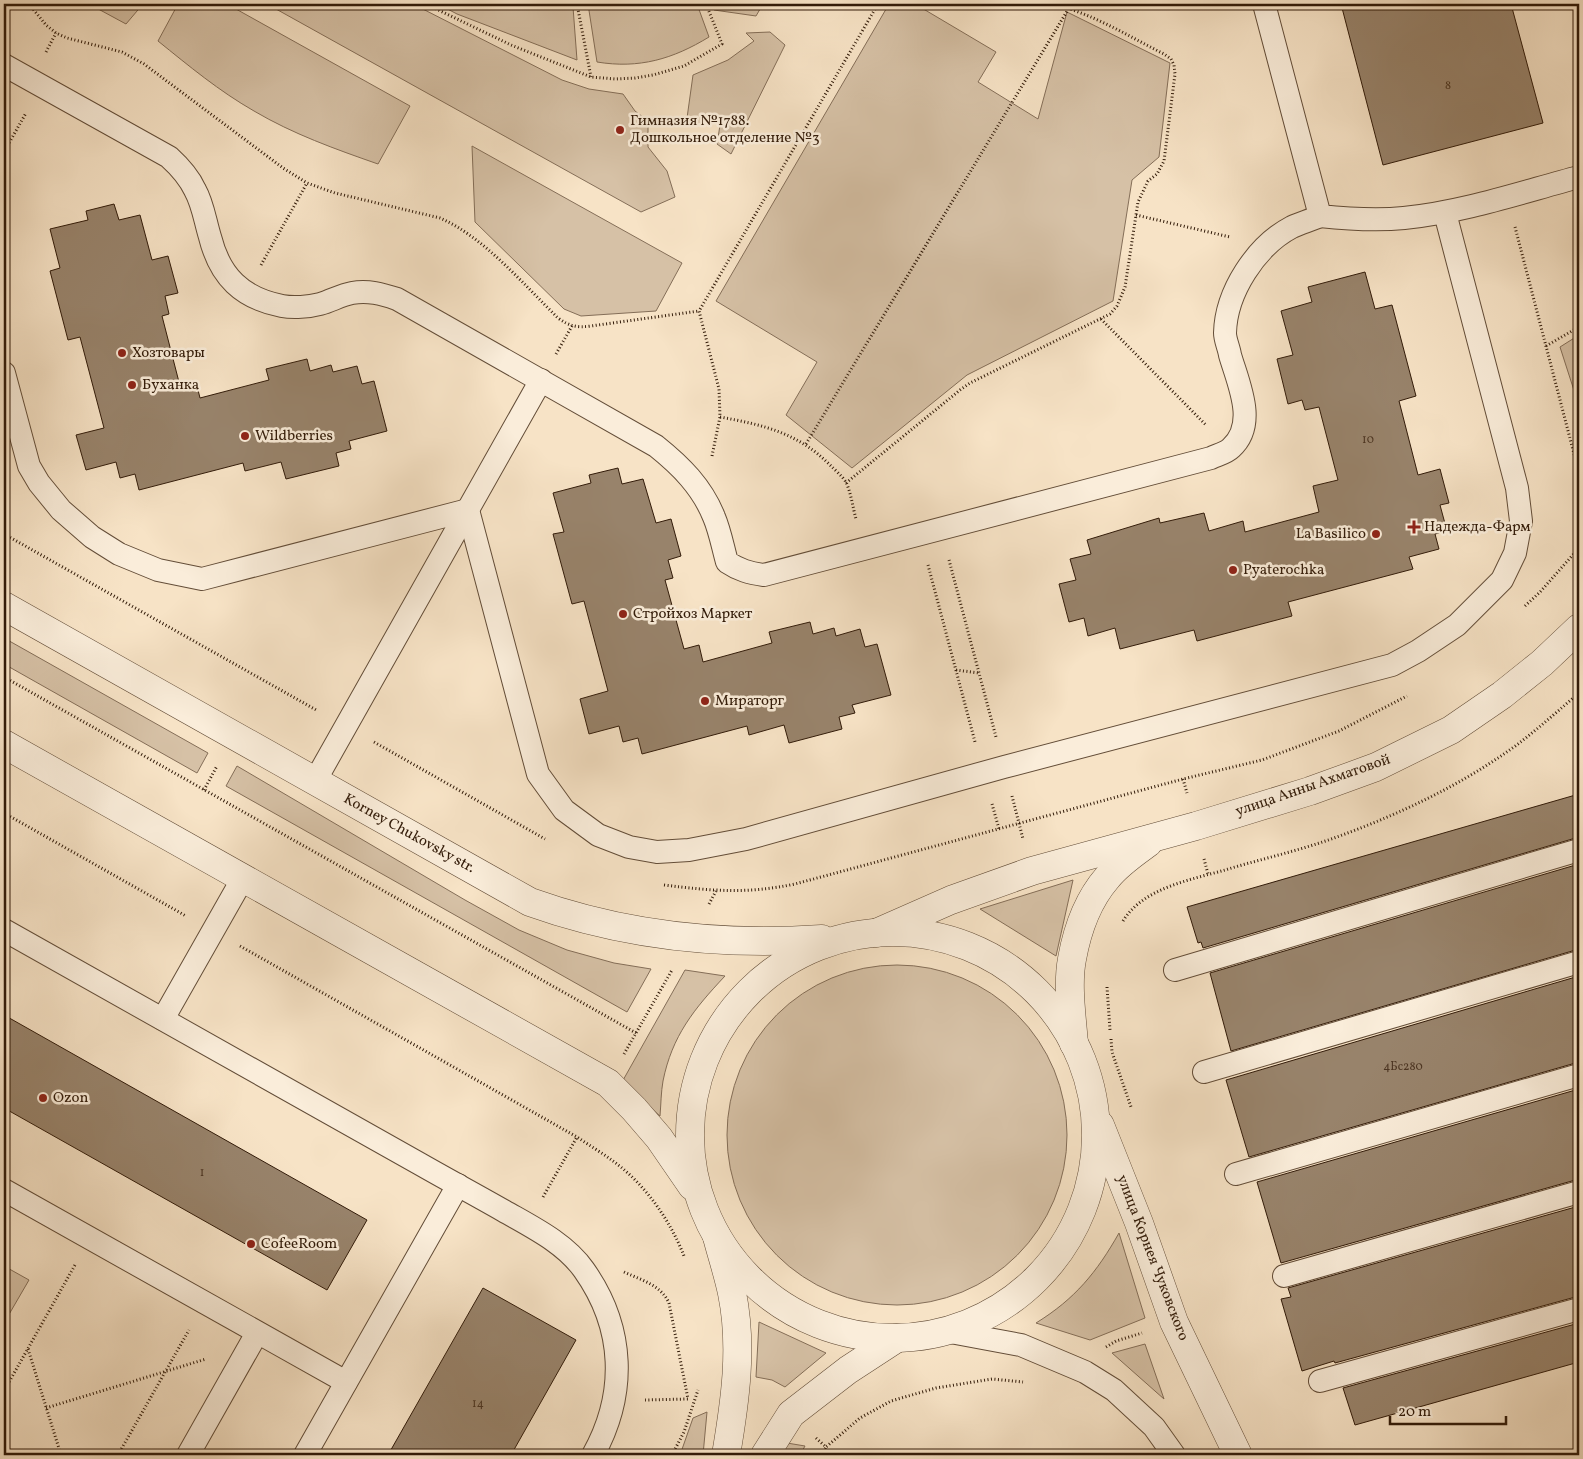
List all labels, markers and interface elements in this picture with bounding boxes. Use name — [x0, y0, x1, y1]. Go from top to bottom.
house number: 8 — [1445, 78, 1451, 94]
place label: Гимназия №1788. Дошкольное отделение №3 — [630, 111, 820, 149]
marker: Гимназия №1788. Дошкольное отделение №3 — [614, 124, 626, 136]
place label: Хозтовары — [132, 343, 205, 364]
marker: Хозтовары — [116, 347, 128, 359]
place label: Буханка — [142, 375, 199, 396]
marker: Буханка — [126, 379, 138, 391]
place label: Wildberries — [255, 426, 333, 447]
marker: Wildberries — [239, 430, 251, 442]
house number: 10 — [1362, 432, 1374, 448]
place label: Надежда-Фарм — [1424, 517, 1531, 538]
marker: Надежда-Фарм — [1408, 521, 1420, 533]
place label: La Basilico — [1296, 524, 1366, 545]
marker: La Basilico — [1370, 528, 1382, 540]
place label: Pyaterochka — [1243, 560, 1324, 581]
marker: Pyaterochka — [1227, 564, 1239, 576]
place label: Стройхоз Маркет — [633, 604, 753, 625]
marker: Стройхоз Маркет — [617, 608, 629, 620]
place label: Мираторг — [715, 691, 785, 712]
marker: Мираторг — [699, 695, 711, 707]
street label: улица Анны Ахматовой — [1233, 750, 1393, 822]
street label: Korney Chukovsky str. — [339, 789, 479, 879]
house number: 4Бс280 — [1383, 1059, 1423, 1075]
place label: Ozon — [53, 1088, 88, 1109]
marker: Ozon — [37, 1092, 49, 1104]
house number: 1 — [200, 1165, 204, 1181]
street label: улица Корнея Чуковского — [1111, 1172, 1193, 1344]
place label: CofeeRoom — [261, 1234, 337, 1255]
marker: CofeeRoom — [245, 1238, 257, 1250]
scale bar — [1390, 1394, 1507, 1426]
house number: 14 — [472, 1396, 484, 1412]
text: 20 m — [1398, 1402, 1431, 1423]

